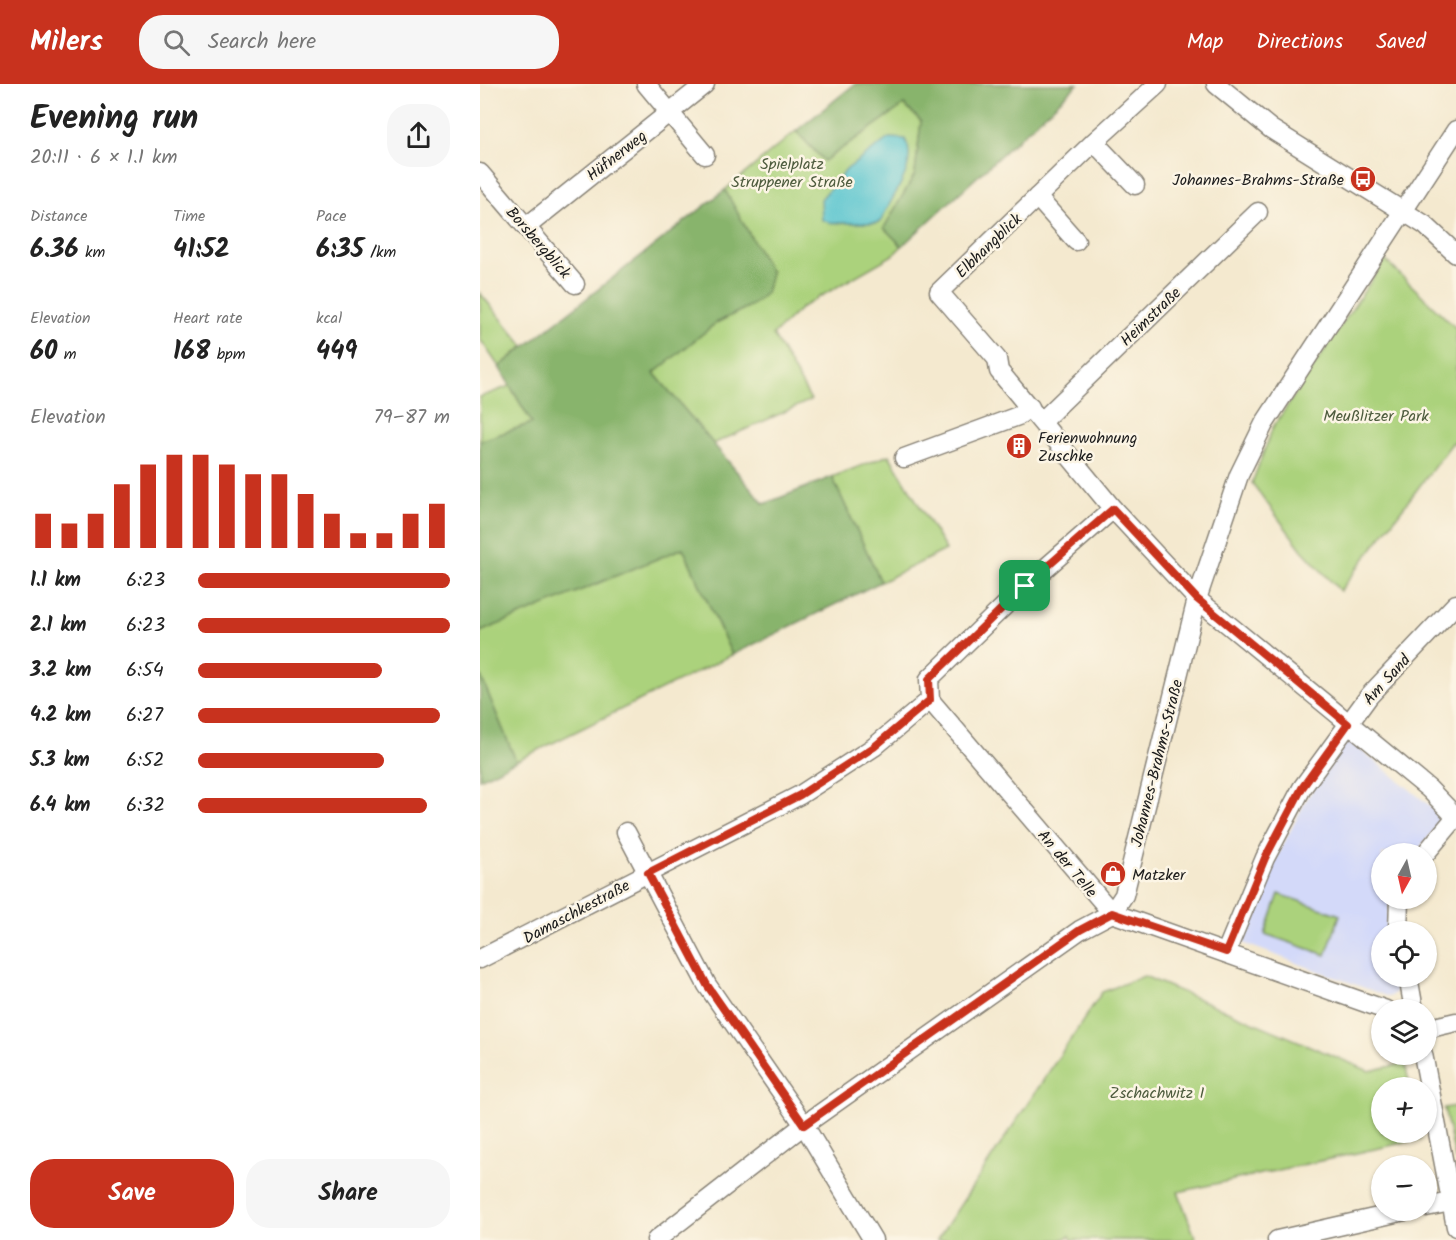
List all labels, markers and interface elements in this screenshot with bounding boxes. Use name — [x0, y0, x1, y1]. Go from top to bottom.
search box — [139, 15, 559, 69]
text: Milers — [30, 20, 103, 65]
text: Search here — [208, 25, 316, 60]
icon: search — [160, 26, 193, 59]
text: Map — [1187, 26, 1223, 59]
text: Directions — [1256, 26, 1343, 59]
text: Saved — [1376, 26, 1426, 59]
text: Evening run — [30, 93, 198, 146]
button: share — [387, 104, 450, 167]
street label: Hüfnerweg — [581, 124, 653, 188]
text: 20:11 · 6 × 1.1 km — [30, 142, 177, 174]
park label: Spielplatz Struppener Straße — [731, 152, 853, 195]
bus stop icon: Johannes-Brahms-Straße — [1348, 164, 1378, 194]
place label: Johannes-Brahms-Straße — [1172, 168, 1344, 193]
street label: Borsbergblick — [499, 201, 577, 285]
text: Distance — [30, 204, 88, 229]
text: Time — [173, 204, 205, 229]
text: Pace — [316, 204, 347, 229]
street label: Elbhangblick — [950, 207, 1029, 284]
text: 6.36 — [30, 229, 79, 271]
text: 41:52 — [173, 229, 230, 271]
text: 6:35 — [316, 229, 364, 271]
text: km — [79, 240, 105, 265]
text: /km — [364, 240, 396, 265]
street label: Heimstraße — [1115, 281, 1187, 353]
text: Elevation — [30, 306, 91, 331]
text: Heart rate — [173, 306, 243, 331]
text: kcal — [316, 306, 342, 331]
text: 60 — [30, 331, 57, 373]
text: 168 — [173, 331, 210, 373]
text: 449 — [316, 331, 358, 373]
text: m — [57, 342, 77, 367]
text: bpm — [210, 342, 246, 367]
text: Elevation — [30, 402, 106, 434]
text: 79–87 m — [374, 402, 450, 434]
park label: Meußlitzer Park — [1323, 404, 1429, 429]
place label: Ferienwohnung Zuschke — [1038, 426, 1137, 469]
building icon: Ferienwohnung Zuschke — [1004, 431, 1034, 461]
pin — [999, 560, 1050, 611]
text: 1.1 km — [30, 565, 81, 597]
text: 6:23 — [126, 565, 165, 597]
icon: arrive — [1008, 569, 1041, 602]
text: 2.1 km — [30, 610, 86, 642]
text: 6:23 — [126, 610, 165, 642]
street label: Am Sand — [1357, 648, 1418, 711]
text: 3.2 km — [30, 655, 91, 687]
text: 6:54 — [126, 655, 164, 687]
street label: Johannes-Brahms-Straße — [1125, 677, 1190, 850]
text: 4.2 km — [30, 700, 91, 732]
text: 6:27 — [126, 700, 163, 732]
text: 5.3 km — [30, 745, 90, 777]
text: 6:52 — [126, 745, 164, 777]
text: 6.4 km — [30, 790, 90, 822]
text: 6:32 — [126, 790, 165, 822]
street label: An der Telle — [1031, 824, 1103, 904]
north arrow — [1371, 843, 1437, 909]
map controls — [1371, 843, 1437, 1221]
shop icon: Matzker — [1098, 859, 1128, 889]
place label: Matzker — [1132, 863, 1187, 888]
street label: Damaschkestraße — [519, 874, 635, 951]
button: locate — [1371, 921, 1437, 987]
button: layers — [1371, 999, 1437, 1065]
button: + — [1371, 1077, 1437, 1143]
park label: Zschachwitz I — [1110, 1081, 1204, 1106]
button: − — [1371, 1155, 1437, 1221]
button: Save — [30, 1159, 234, 1228]
button: Share — [246, 1159, 450, 1228]

